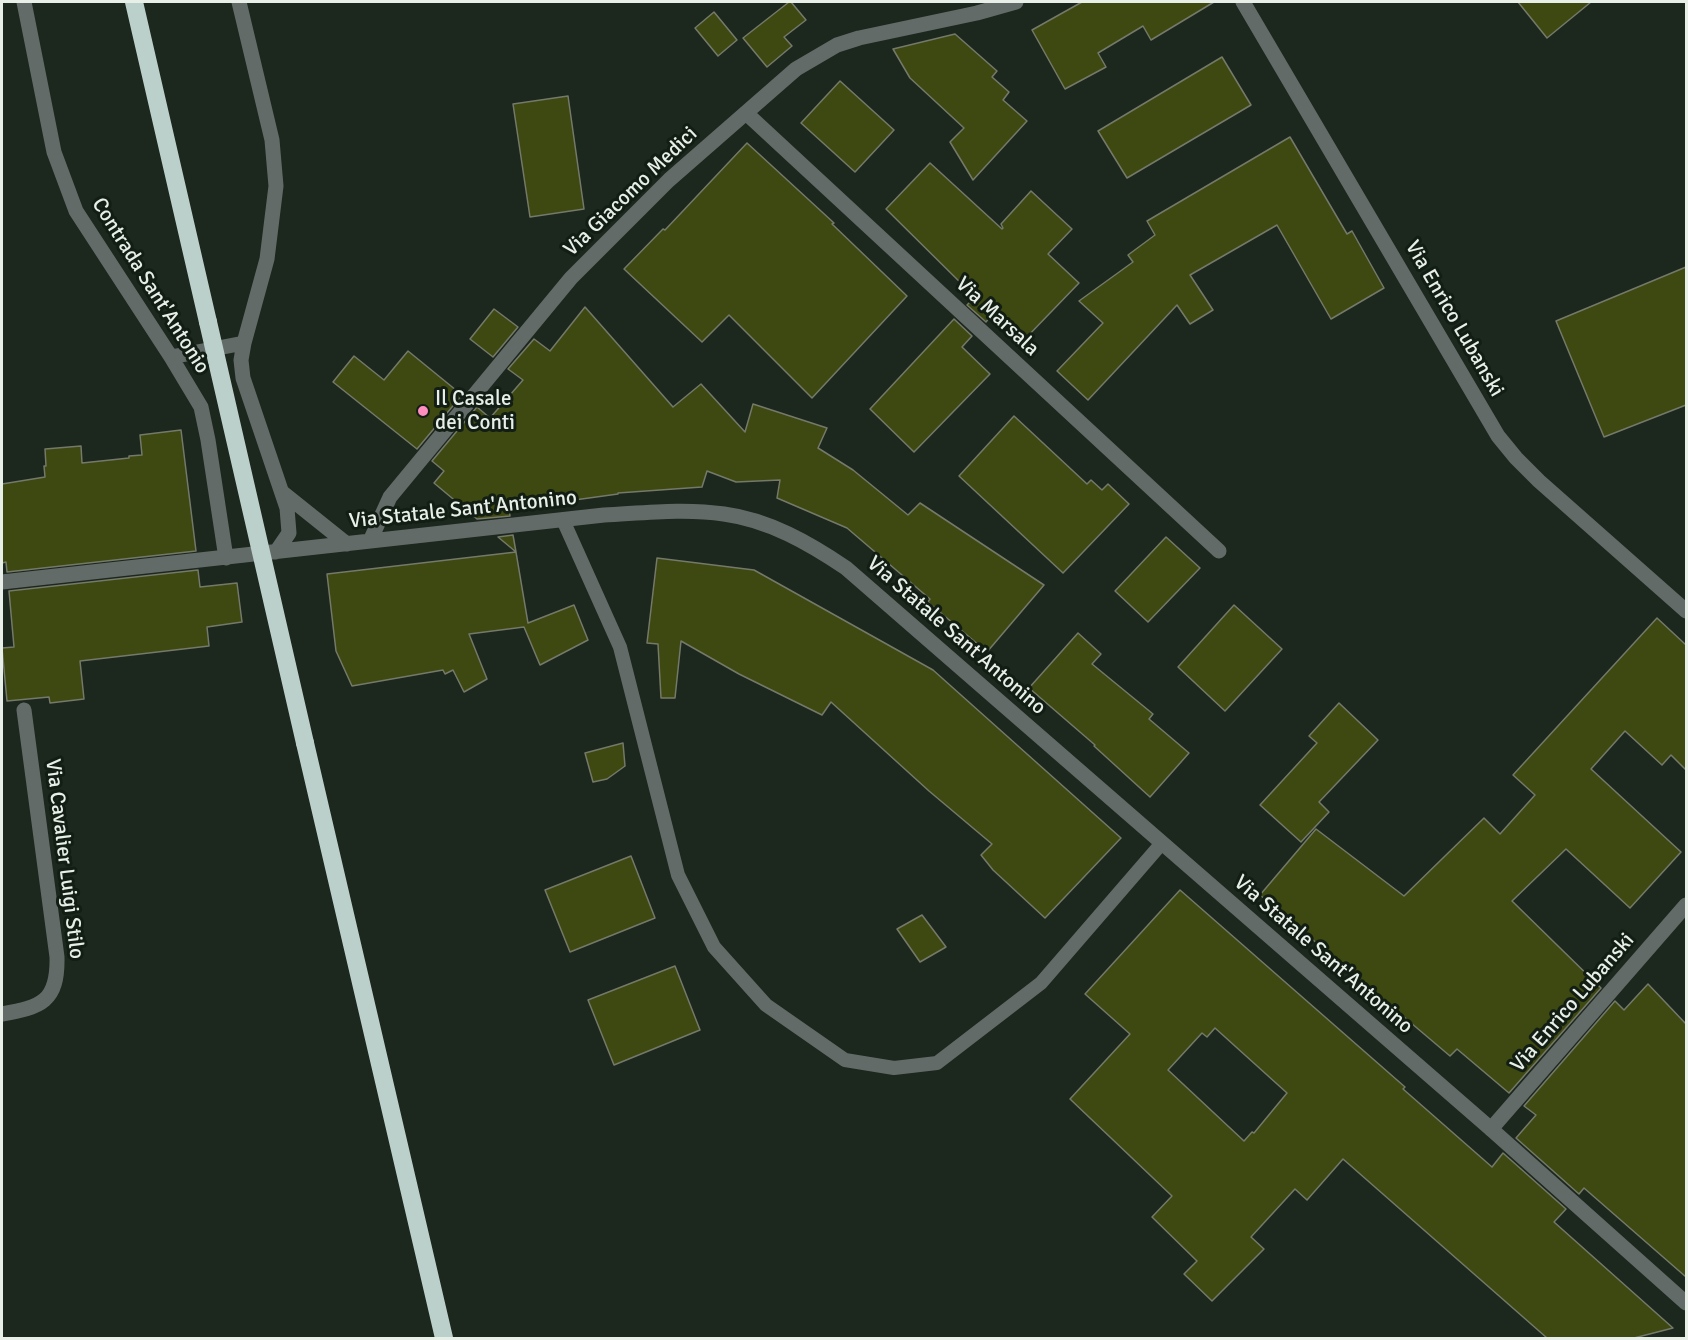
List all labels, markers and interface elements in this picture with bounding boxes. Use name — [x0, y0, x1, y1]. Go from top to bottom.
street label: Via Giacomo Medici — [559, 122, 703, 262]
street label: Contrada Sant'Antonio — [86, 193, 214, 379]
street label: Via Enrico Lubanski — [1399, 237, 1509, 401]
street label: Via Marsala — [950, 272, 1044, 362]
place label: Il Casale dei Conti — [435, 386, 515, 436]
marker: Il Casale dei Conti — [416, 404, 430, 418]
street label: Via Statale Sant'Antonino — [348, 486, 578, 534]
street label: Via Statale Sant'Antonino — [861, 551, 1051, 721]
street label: Via Cavalier Luigi Stilo — [39, 758, 89, 960]
street label: Via Statale Sant'Antonino — [1228, 870, 1418, 1040]
street label: Via Enrico Lubanski — [1506, 928, 1640, 1078]

